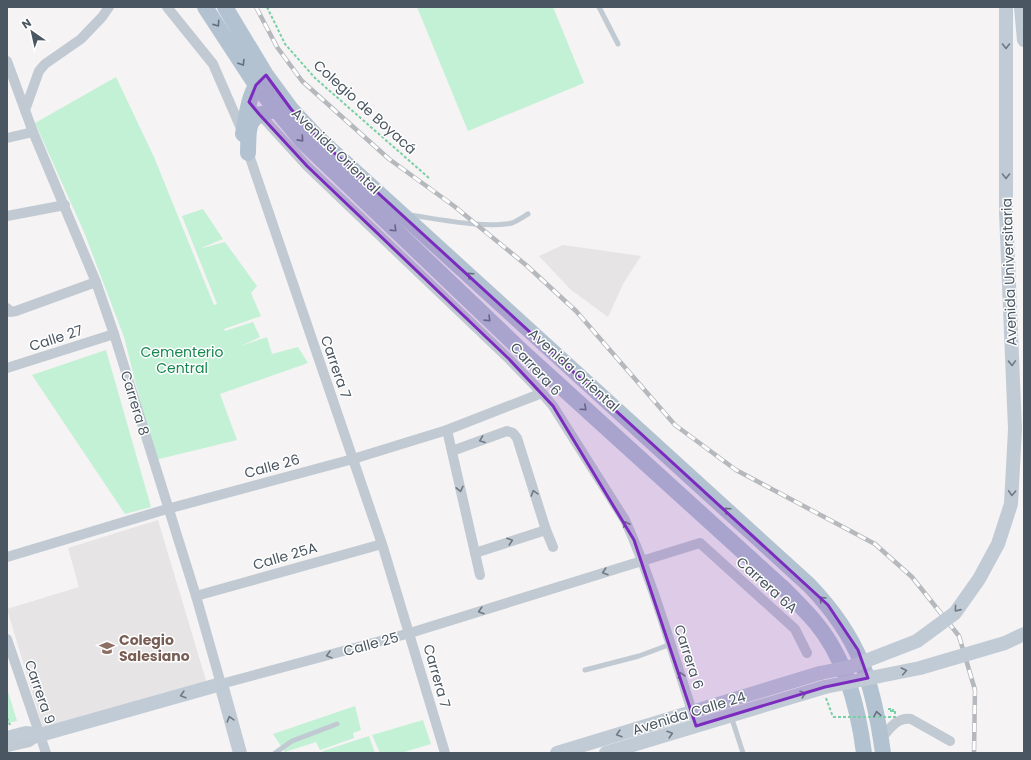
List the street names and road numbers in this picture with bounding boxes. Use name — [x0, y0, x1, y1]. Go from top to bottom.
street label: Colegio de Boyacá — [309, 55, 421, 159]
street label: Avenida Oriental — [287, 103, 385, 199]
street label: Avenida Universitaria — [996, 198, 1022, 346]
street label: Calle 27 — [27, 320, 86, 356]
street label: Avenida Oriental — [524, 324, 624, 416]
street label: Carrera 7 — [316, 333, 356, 402]
street label: Carrera 6 — [506, 338, 566, 400]
street label: Carrera 8 — [116, 368, 154, 438]
street label: Calle 26 — [242, 449, 302, 483]
street label: Calle 25A — [251, 537, 319, 575]
street label: Carrera 6A — [732, 552, 802, 618]
street label: Carrera 6 — [669, 622, 709, 692]
street label: Calle 25 — [341, 627, 401, 661]
street label: Carrera 7 — [418, 642, 456, 711]
street label: Carrera 9 — [20, 657, 60, 727]
street label: Avenida Calle 24 — [630, 686, 748, 740]

